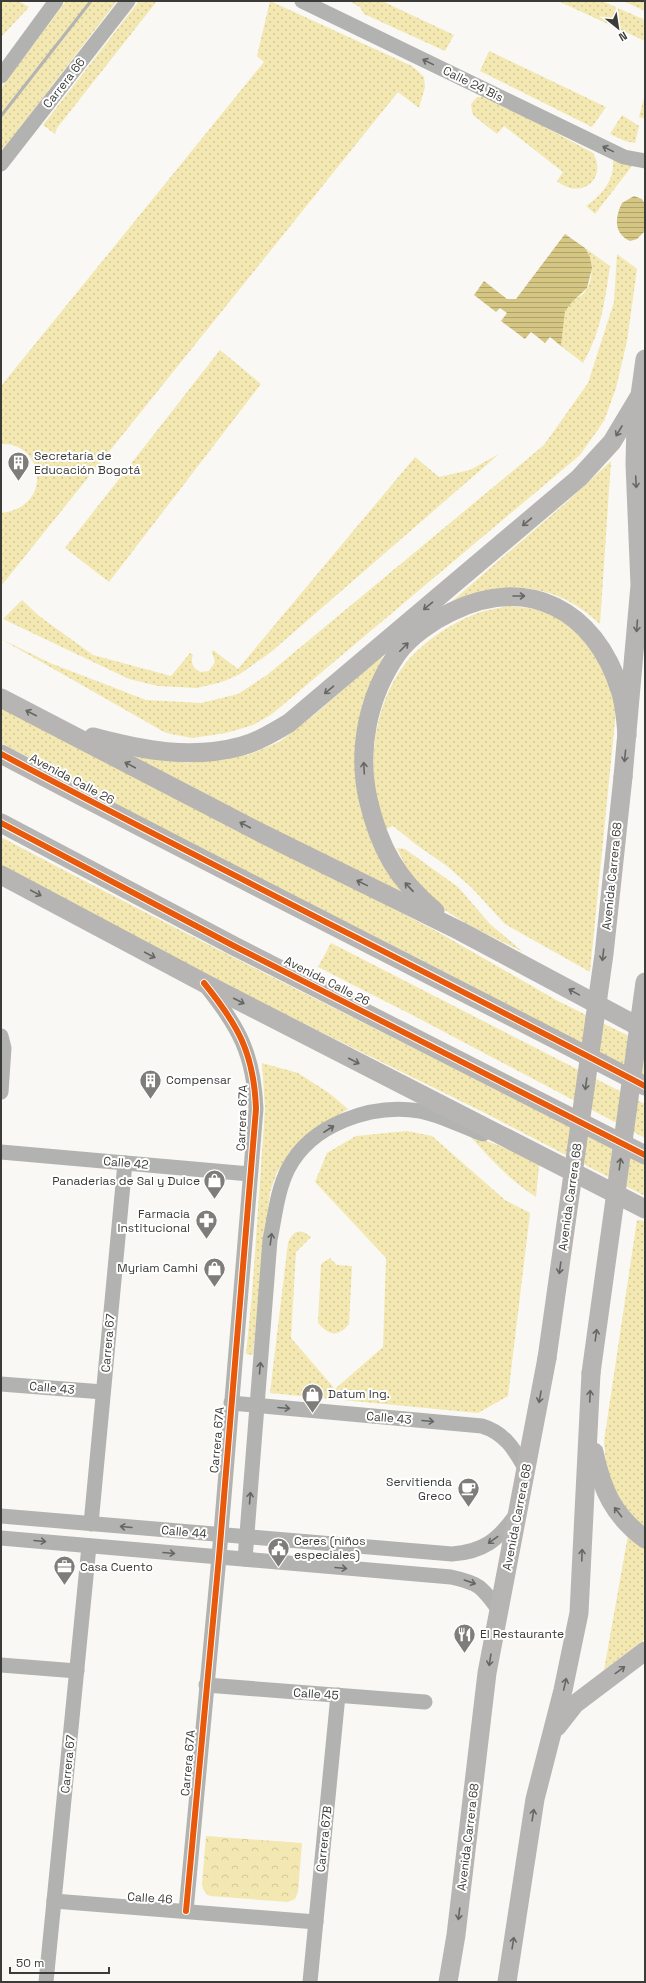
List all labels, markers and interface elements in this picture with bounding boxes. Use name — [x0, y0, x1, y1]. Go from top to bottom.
north arrow — [598, 8, 638, 48]
text: N — [616, 29, 630, 45]
street label: Carrera 66 — [39, 55, 89, 111]
one-way arrow — [423, 58, 435, 65]
street label: Calle 24 Bis — [440, 62, 506, 106]
one-way arrow — [603, 145, 615, 152]
one-way arrow — [614, 425, 622, 437]
place label: Secretaría de Educación Bogotá — [34, 448, 140, 478]
building icon: Secretaría de Educación Bogotá — [6, 450, 32, 483]
one-way arrow — [633, 475, 640, 488]
one-way arrow — [522, 517, 532, 526]
one-way arrow — [512, 592, 525, 600]
one-way arrow — [423, 601, 433, 610]
one-way arrow — [633, 619, 640, 632]
one-way arrow — [399, 642, 409, 652]
one-way arrow — [324, 686, 334, 695]
one-way arrow — [25, 709, 37, 716]
street label: Avenida Calle 26 — [27, 750, 117, 808]
one-way arrow — [621, 750, 628, 763]
one-way arrow — [124, 761, 136, 768]
one-way arrow — [360, 762, 368, 775]
one-way arrow — [240, 821, 252, 829]
street label: Avenida Carrera 68 — [598, 821, 626, 931]
one-way arrow — [356, 879, 368, 886]
one-way arrow — [405, 883, 414, 893]
one-way arrow — [29, 890, 41, 898]
one-way arrow — [600, 948, 607, 961]
one-way arrow — [144, 951, 156, 959]
street label: Avenida Calle 26 — [282, 953, 372, 1009]
one-way arrow — [568, 988, 580, 995]
one-way arrow — [233, 998, 245, 1005]
one-way arrow — [348, 1057, 360, 1065]
building icon: Compensar — [138, 1067, 164, 1100]
place label: Compensar — [166, 1072, 232, 1088]
one-way arrow — [582, 1077, 590, 1090]
street label: Carrera 67A — [233, 1084, 251, 1151]
one-way arrow — [323, 1125, 334, 1133]
street label: Avenida Carrera 68 — [555, 1142, 585, 1252]
street label: Calle 42 — [103, 1153, 149, 1173]
one-way arrow — [616, 1158, 624, 1171]
shop icon: Panaderias de Sal y Dulce — [202, 1168, 228, 1201]
place label: Panaderias de Sal y Dulce — [52, 1173, 200, 1189]
place label: Farmacia Institucional — [117, 1206, 190, 1236]
pharmacy icon: Farmacia Institucional — [193, 1208, 219, 1241]
one-way arrow — [267, 1233, 275, 1246]
shop icon: Myriam Camhi — [201, 1255, 227, 1288]
place label: Myriam Camhi — [117, 1260, 198, 1276]
one-way arrow — [556, 1261, 564, 1274]
street label: Carrera 67 — [97, 1313, 119, 1373]
one-way arrow — [592, 1329, 600, 1342]
one-way arrow — [257, 1362, 264, 1375]
street label: Calle 43 — [29, 1378, 75, 1398]
shop icon: Datum Ing. — [299, 1381, 325, 1414]
place label: Datum Ing. — [328, 1386, 390, 1402]
one-way arrow — [535, 1390, 543, 1403]
one-way arrow — [586, 1390, 594, 1403]
one-way arrow — [277, 1404, 290, 1411]
street label: Carrera 67A — [206, 1406, 228, 1474]
street label: Calle 43 — [366, 1408, 412, 1428]
one-way arrow — [421, 1418, 434, 1425]
street label: Avenida Carrera 68 — [499, 1462, 535, 1572]
place label: Servitienda Greco — [386, 1474, 452, 1504]
cafe icon: Servitienda Greco — [455, 1476, 481, 1509]
one-way arrow — [246, 1492, 254, 1505]
one-way arrow — [613, 1506, 622, 1517]
street label: Calle 44 — [161, 1522, 208, 1542]
one-way arrow — [120, 1523, 133, 1530]
place label: Ceres (niños especiales) — [294, 1533, 366, 1563]
public building icon: Ceres (niños especiales) — [266, 1535, 292, 1568]
one-way arrow — [488, 1536, 499, 1545]
one-way arrow — [33, 1538, 46, 1545]
one-way arrow — [162, 1549, 175, 1556]
one-way arrow — [578, 1549, 586, 1562]
office icon: Casa Cuento — [51, 1554, 77, 1587]
place label: Casa Cuento — [80, 1559, 153, 1575]
one-way arrow — [334, 1564, 347, 1571]
one-way arrow — [463, 1578, 475, 1586]
restaurant icon: El Restaurante — [451, 1621, 477, 1654]
place label: El Restaurante — [480, 1626, 564, 1642]
one-way arrow — [485, 1653, 493, 1666]
one-way arrow — [614, 1666, 625, 1674]
one-way arrow — [561, 1677, 569, 1690]
street label: Calle 45 — [293, 1684, 339, 1704]
street label: Carrera 67A — [177, 1729, 199, 1797]
street label: Carrera 67 — [57, 1734, 79, 1794]
street label: Avenida Carrera 68 — [453, 1782, 483, 1892]
street label: Carrera 67B — [313, 1805, 335, 1873]
one-way arrow — [529, 1809, 537, 1822]
street label: Calle 46 — [127, 1888, 173, 1908]
one-way arrow — [455, 1907, 463, 1920]
one-way arrow — [509, 1937, 517, 1950]
scale bar — [10, 1949, 109, 1975]
text: 50 m — [16, 1955, 44, 1971]

